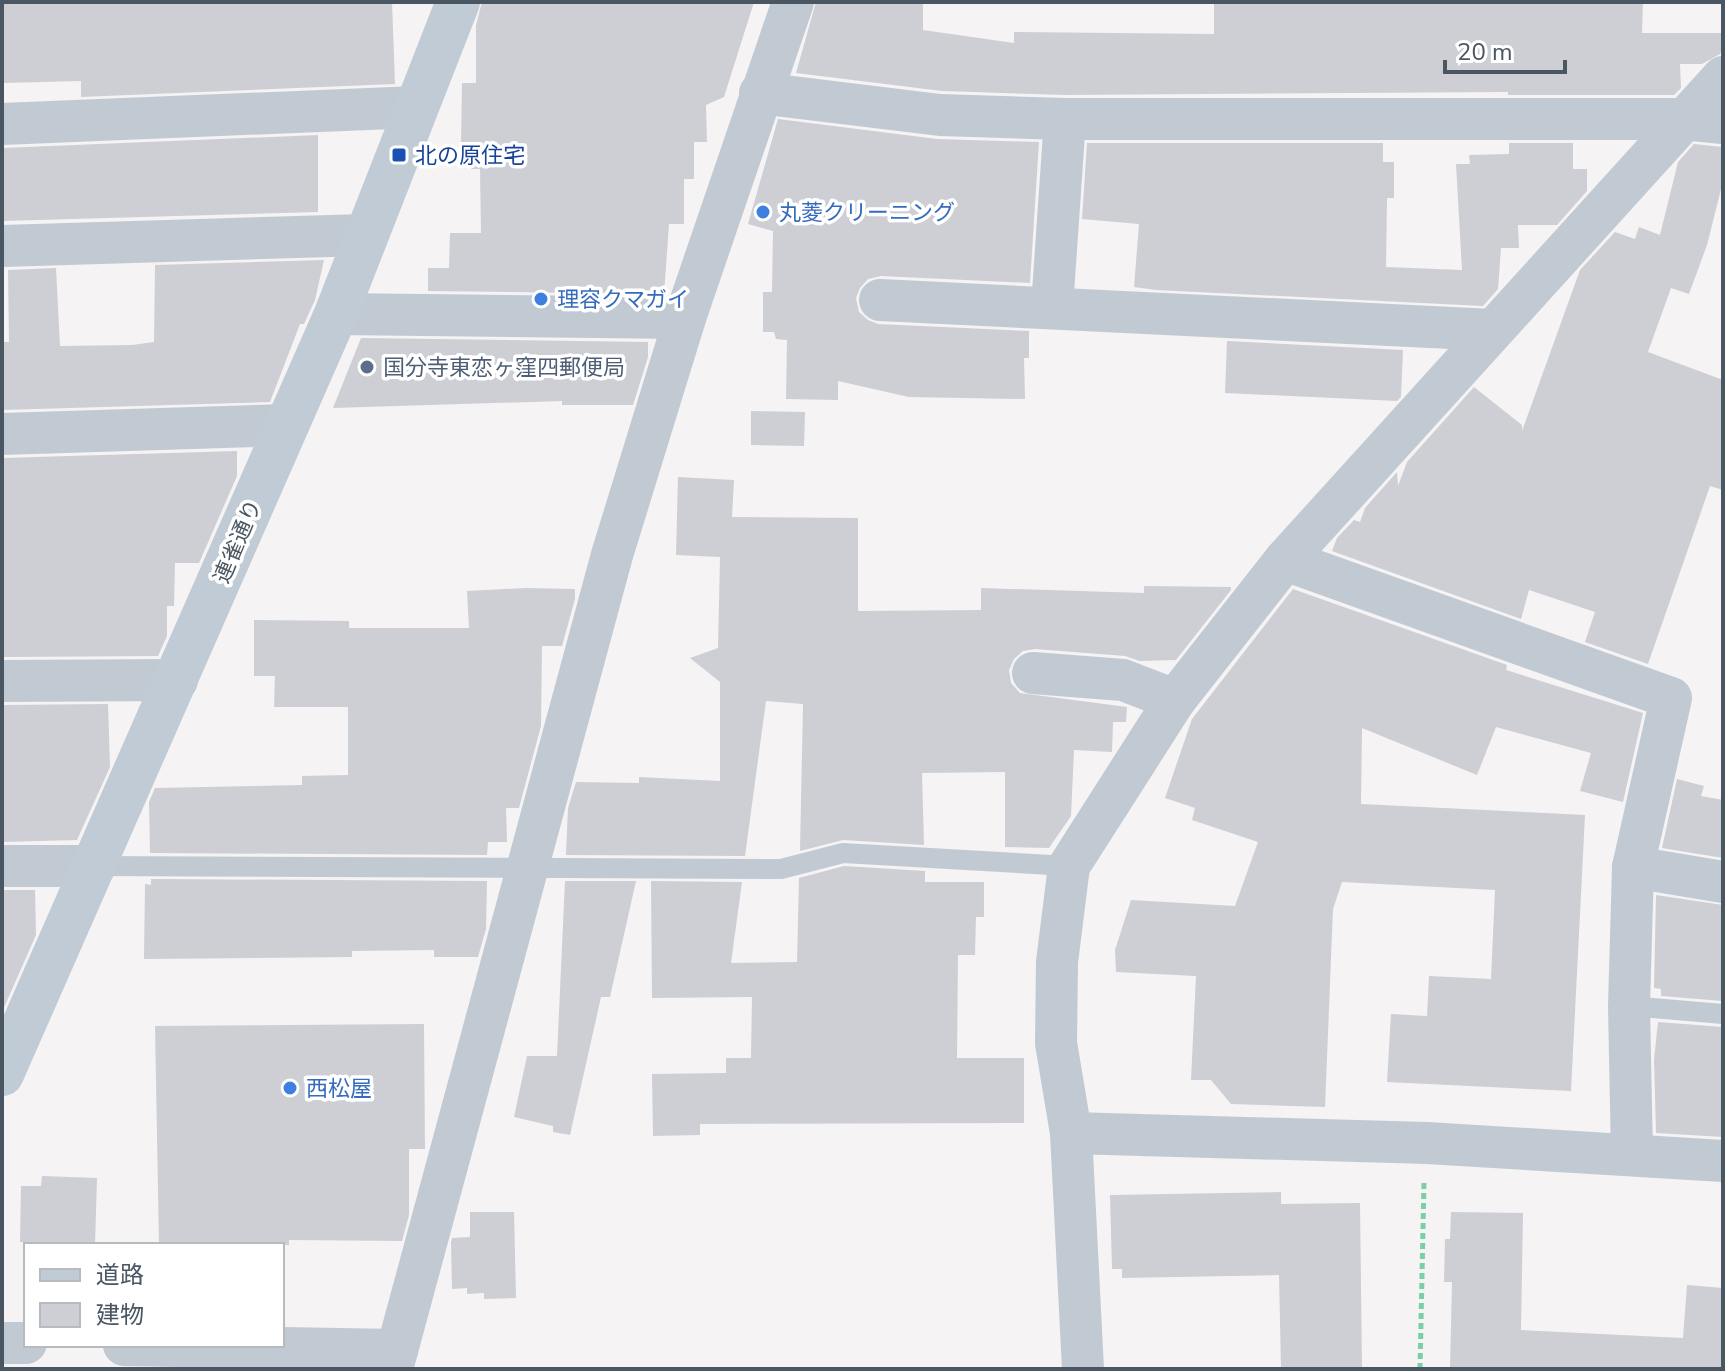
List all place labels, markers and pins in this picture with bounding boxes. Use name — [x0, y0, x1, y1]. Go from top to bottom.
place label: 北の原住宅 — [415, 141, 525, 171]
marker: 北の原住宅 — [390, 146, 408, 164]
place label: 丸菱クリーニング — [779, 198, 955, 228]
marker: 丸菱クリーニング — [754, 203, 772, 221]
place label: 理容クマガイ — [557, 285, 689, 315]
marker: 理容クマガイ — [532, 290, 550, 308]
place label: 国分寺東恋ヶ窪四郵便局 — [383, 353, 625, 383]
marker: 国分寺東恋ヶ窪四郵便局 — [358, 358, 376, 376]
place label: 西松屋 — [306, 1074, 372, 1104]
marker: 西松屋 — [281, 1079, 299, 1097]

